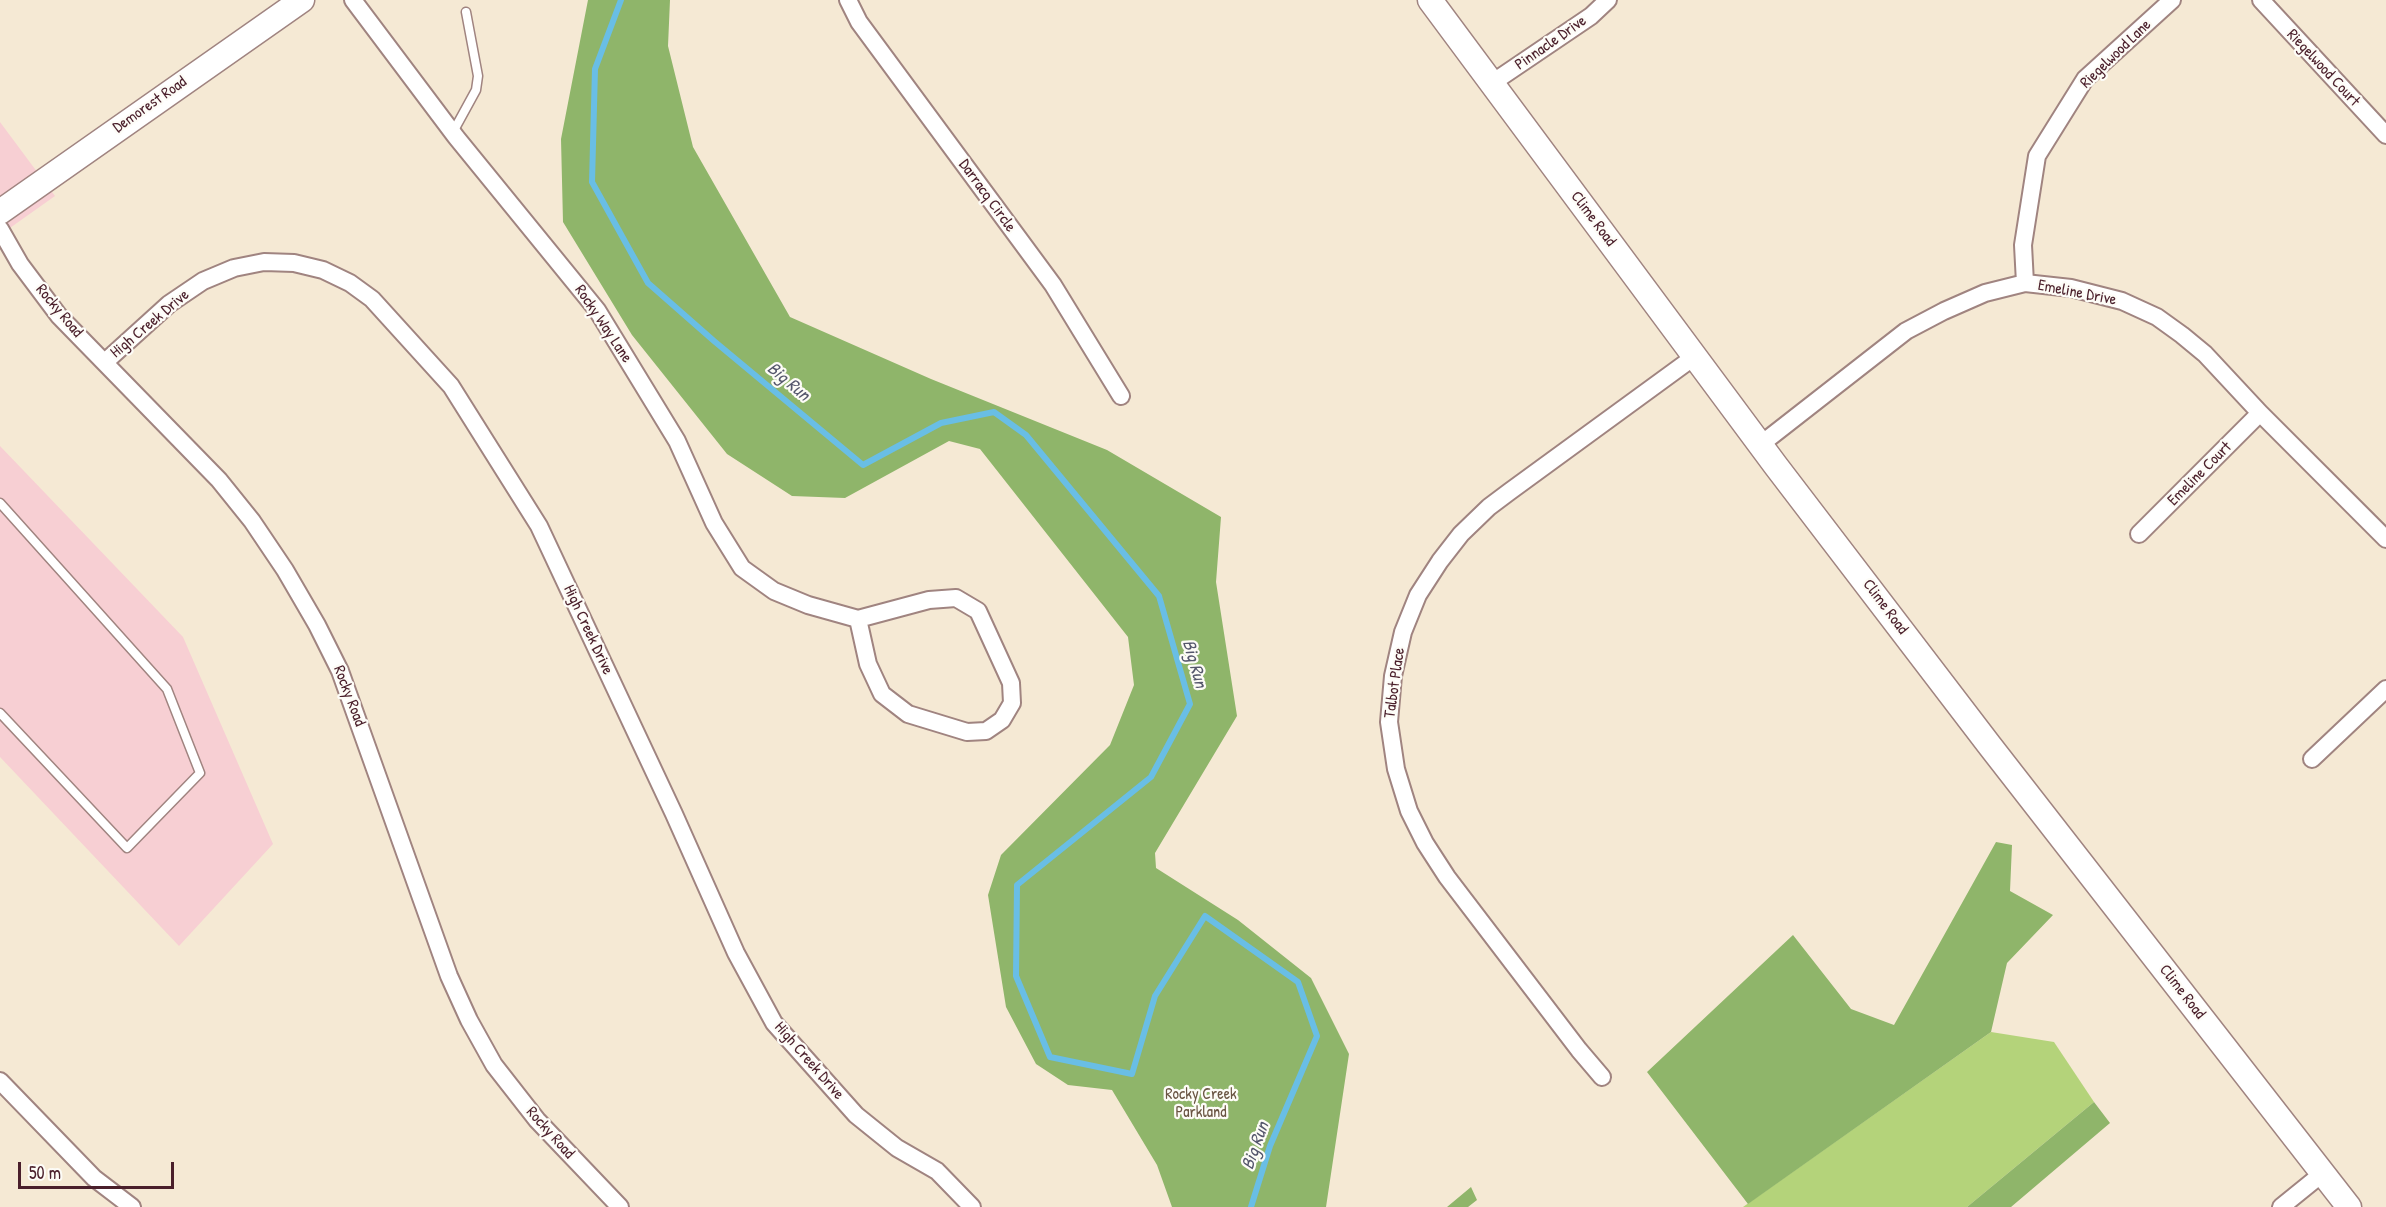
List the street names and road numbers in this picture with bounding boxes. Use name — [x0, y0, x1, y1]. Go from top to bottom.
street label: Pinnacle Drive — [1512, 11, 1590, 75]
street label: Riegelwood Lane — [2077, 15, 2155, 93]
street label: Riegelwood Court — [2282, 25, 2364, 111]
street label: Demorest Road — [110, 73, 190, 137]
street label: Darracq Circle — [954, 156, 1020, 236]
street label: Clime Road — [1566, 188, 1620, 250]
street label: Emeline Drive — [2036, 276, 2118, 310]
street label: Rocky Road — [31, 281, 87, 341]
street label: Rocky Way Lane — [570, 282, 636, 366]
street label: High Creek Drive — [107, 286, 193, 362]
street label: Emeline Court — [2164, 438, 2236, 510]
street label: Clime Road — [1858, 576, 1912, 638]
street label: High Creek Drive — [559, 582, 617, 678]
street label: Talbot Place — [1381, 646, 1409, 720]
street label: Rocky Road — [329, 663, 369, 729]
street label: Clime Road — [2155, 961, 2209, 1023]
street label: High Creek Drive — [770, 1018, 848, 1104]
street label: Rocky Road — [522, 1103, 578, 1163]

